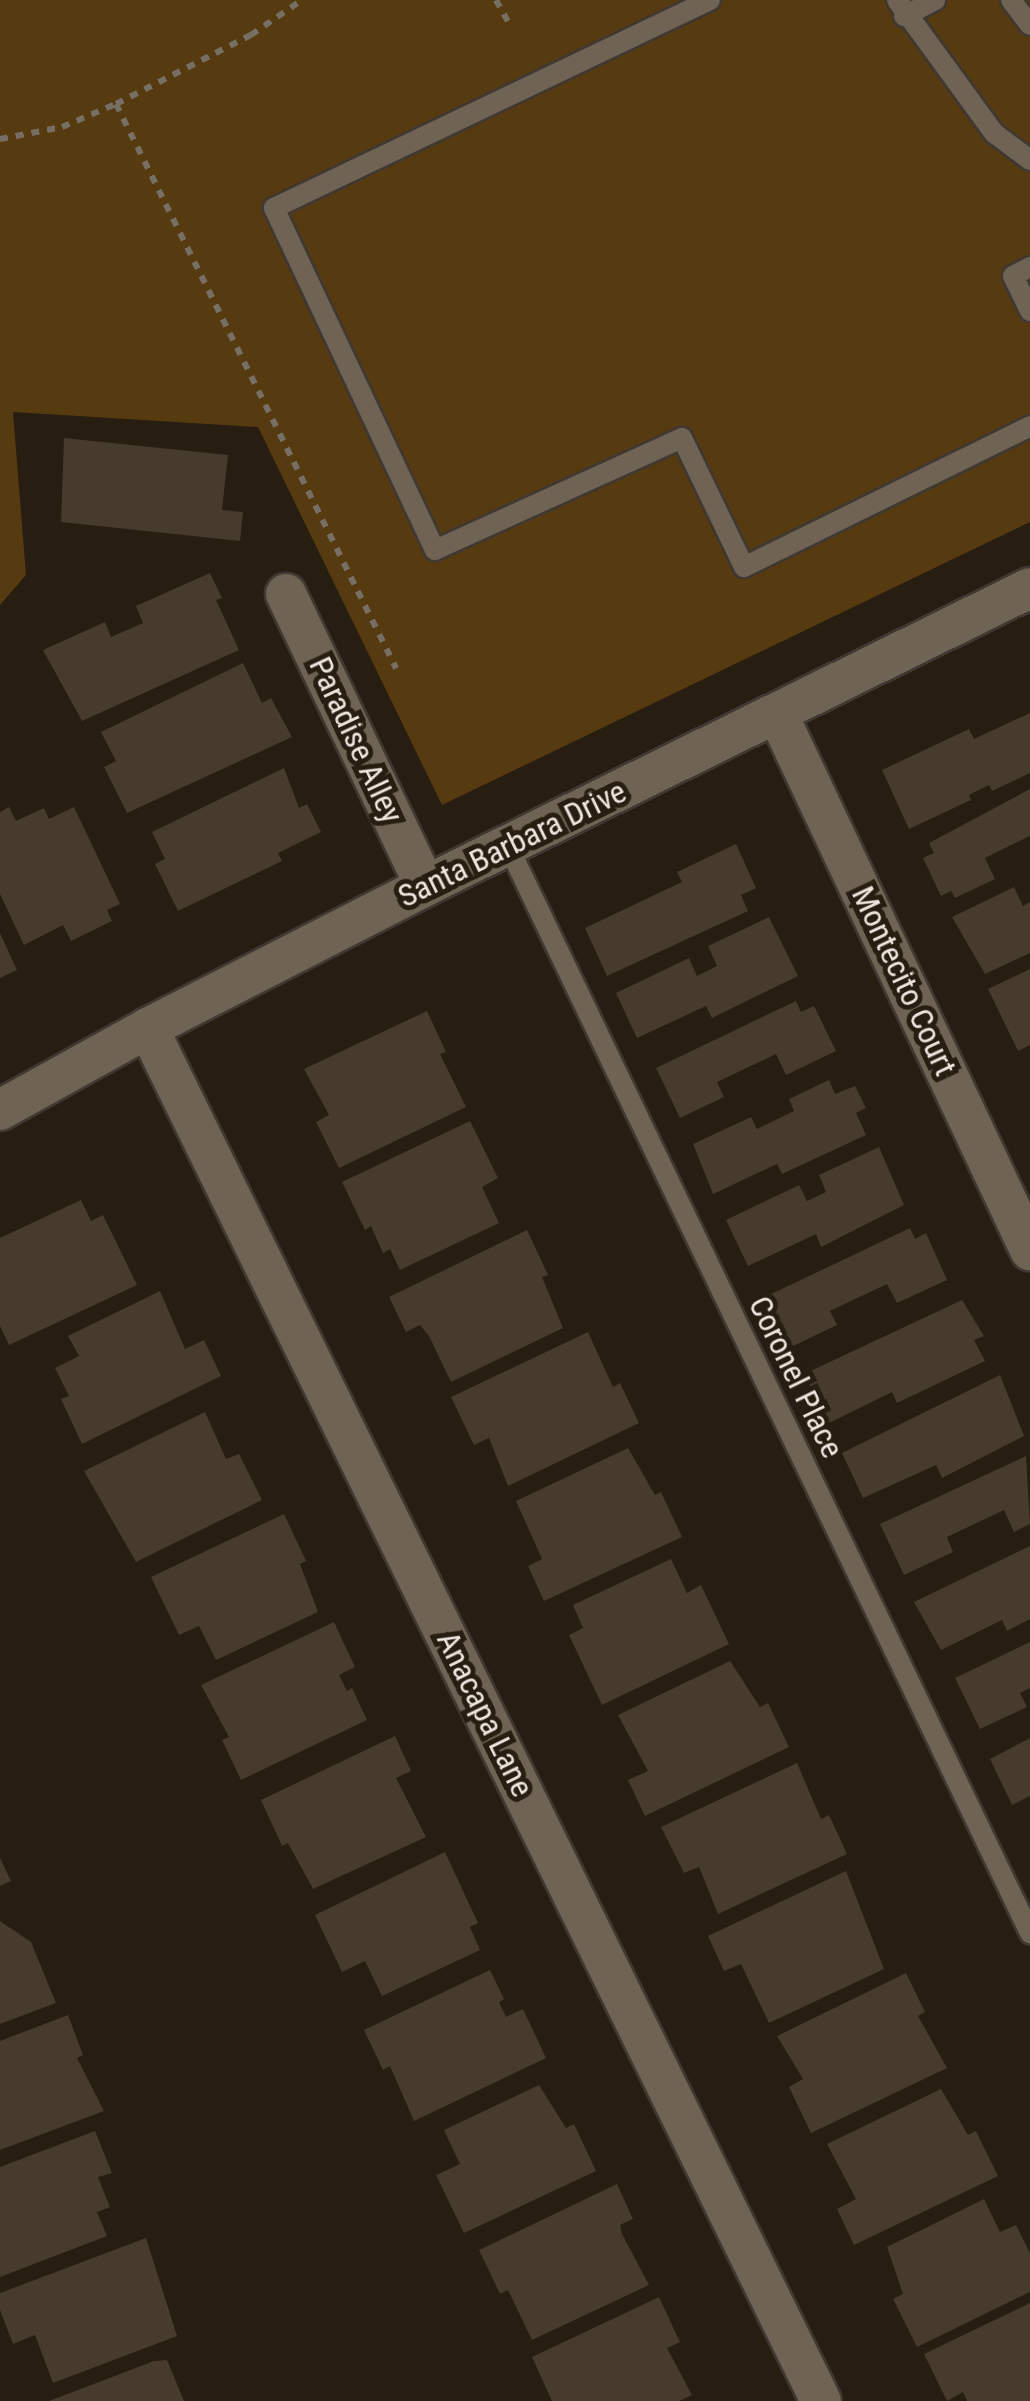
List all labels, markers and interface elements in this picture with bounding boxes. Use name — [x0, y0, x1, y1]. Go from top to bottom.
street label: Paradise Alley — [301, 651, 411, 829]
street label: Santa Barbara Drive — [392, 772, 632, 916]
street label: Montecito Court — [843, 880, 965, 1082]
street label: Coronel Place — [740, 1290, 852, 1464]
street label: Anacapa Lane — [429, 1625, 541, 1803]

